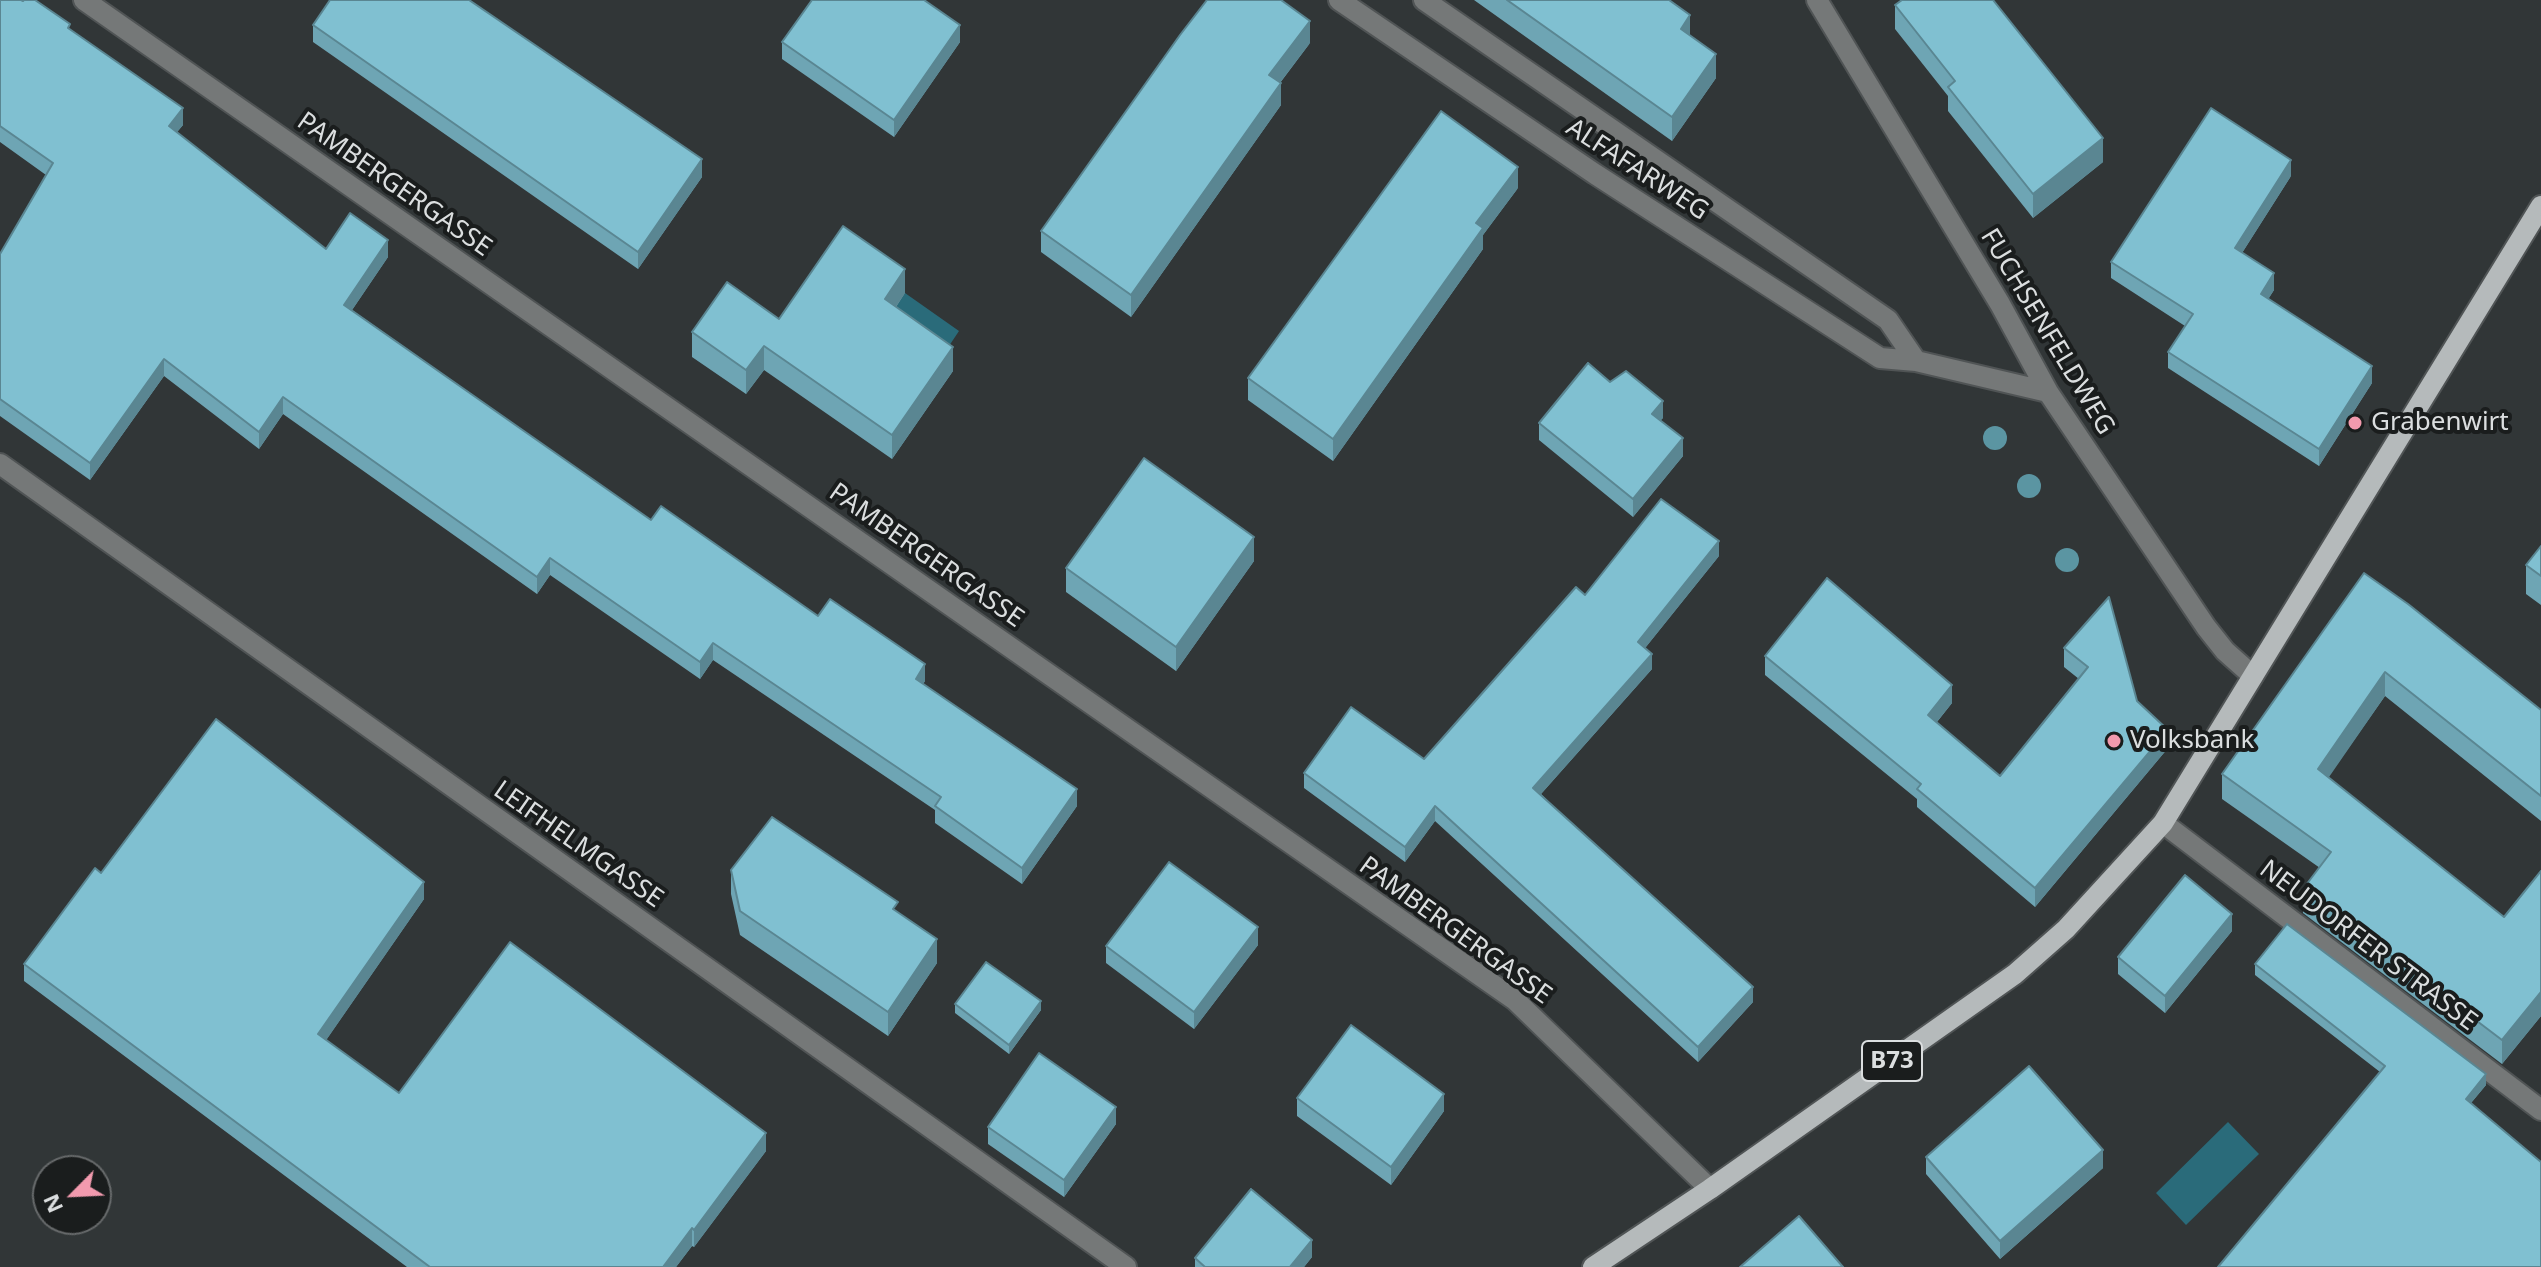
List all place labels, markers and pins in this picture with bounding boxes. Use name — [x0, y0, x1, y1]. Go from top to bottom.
place label: Grabenwirt — [2371, 407, 2509, 439]
marker: Grabenwirt — [2346, 414, 2364, 432]
place label: Volksbank — [2130, 725, 2254, 757]
marker: Volksbank — [2105, 732, 2123, 750]

